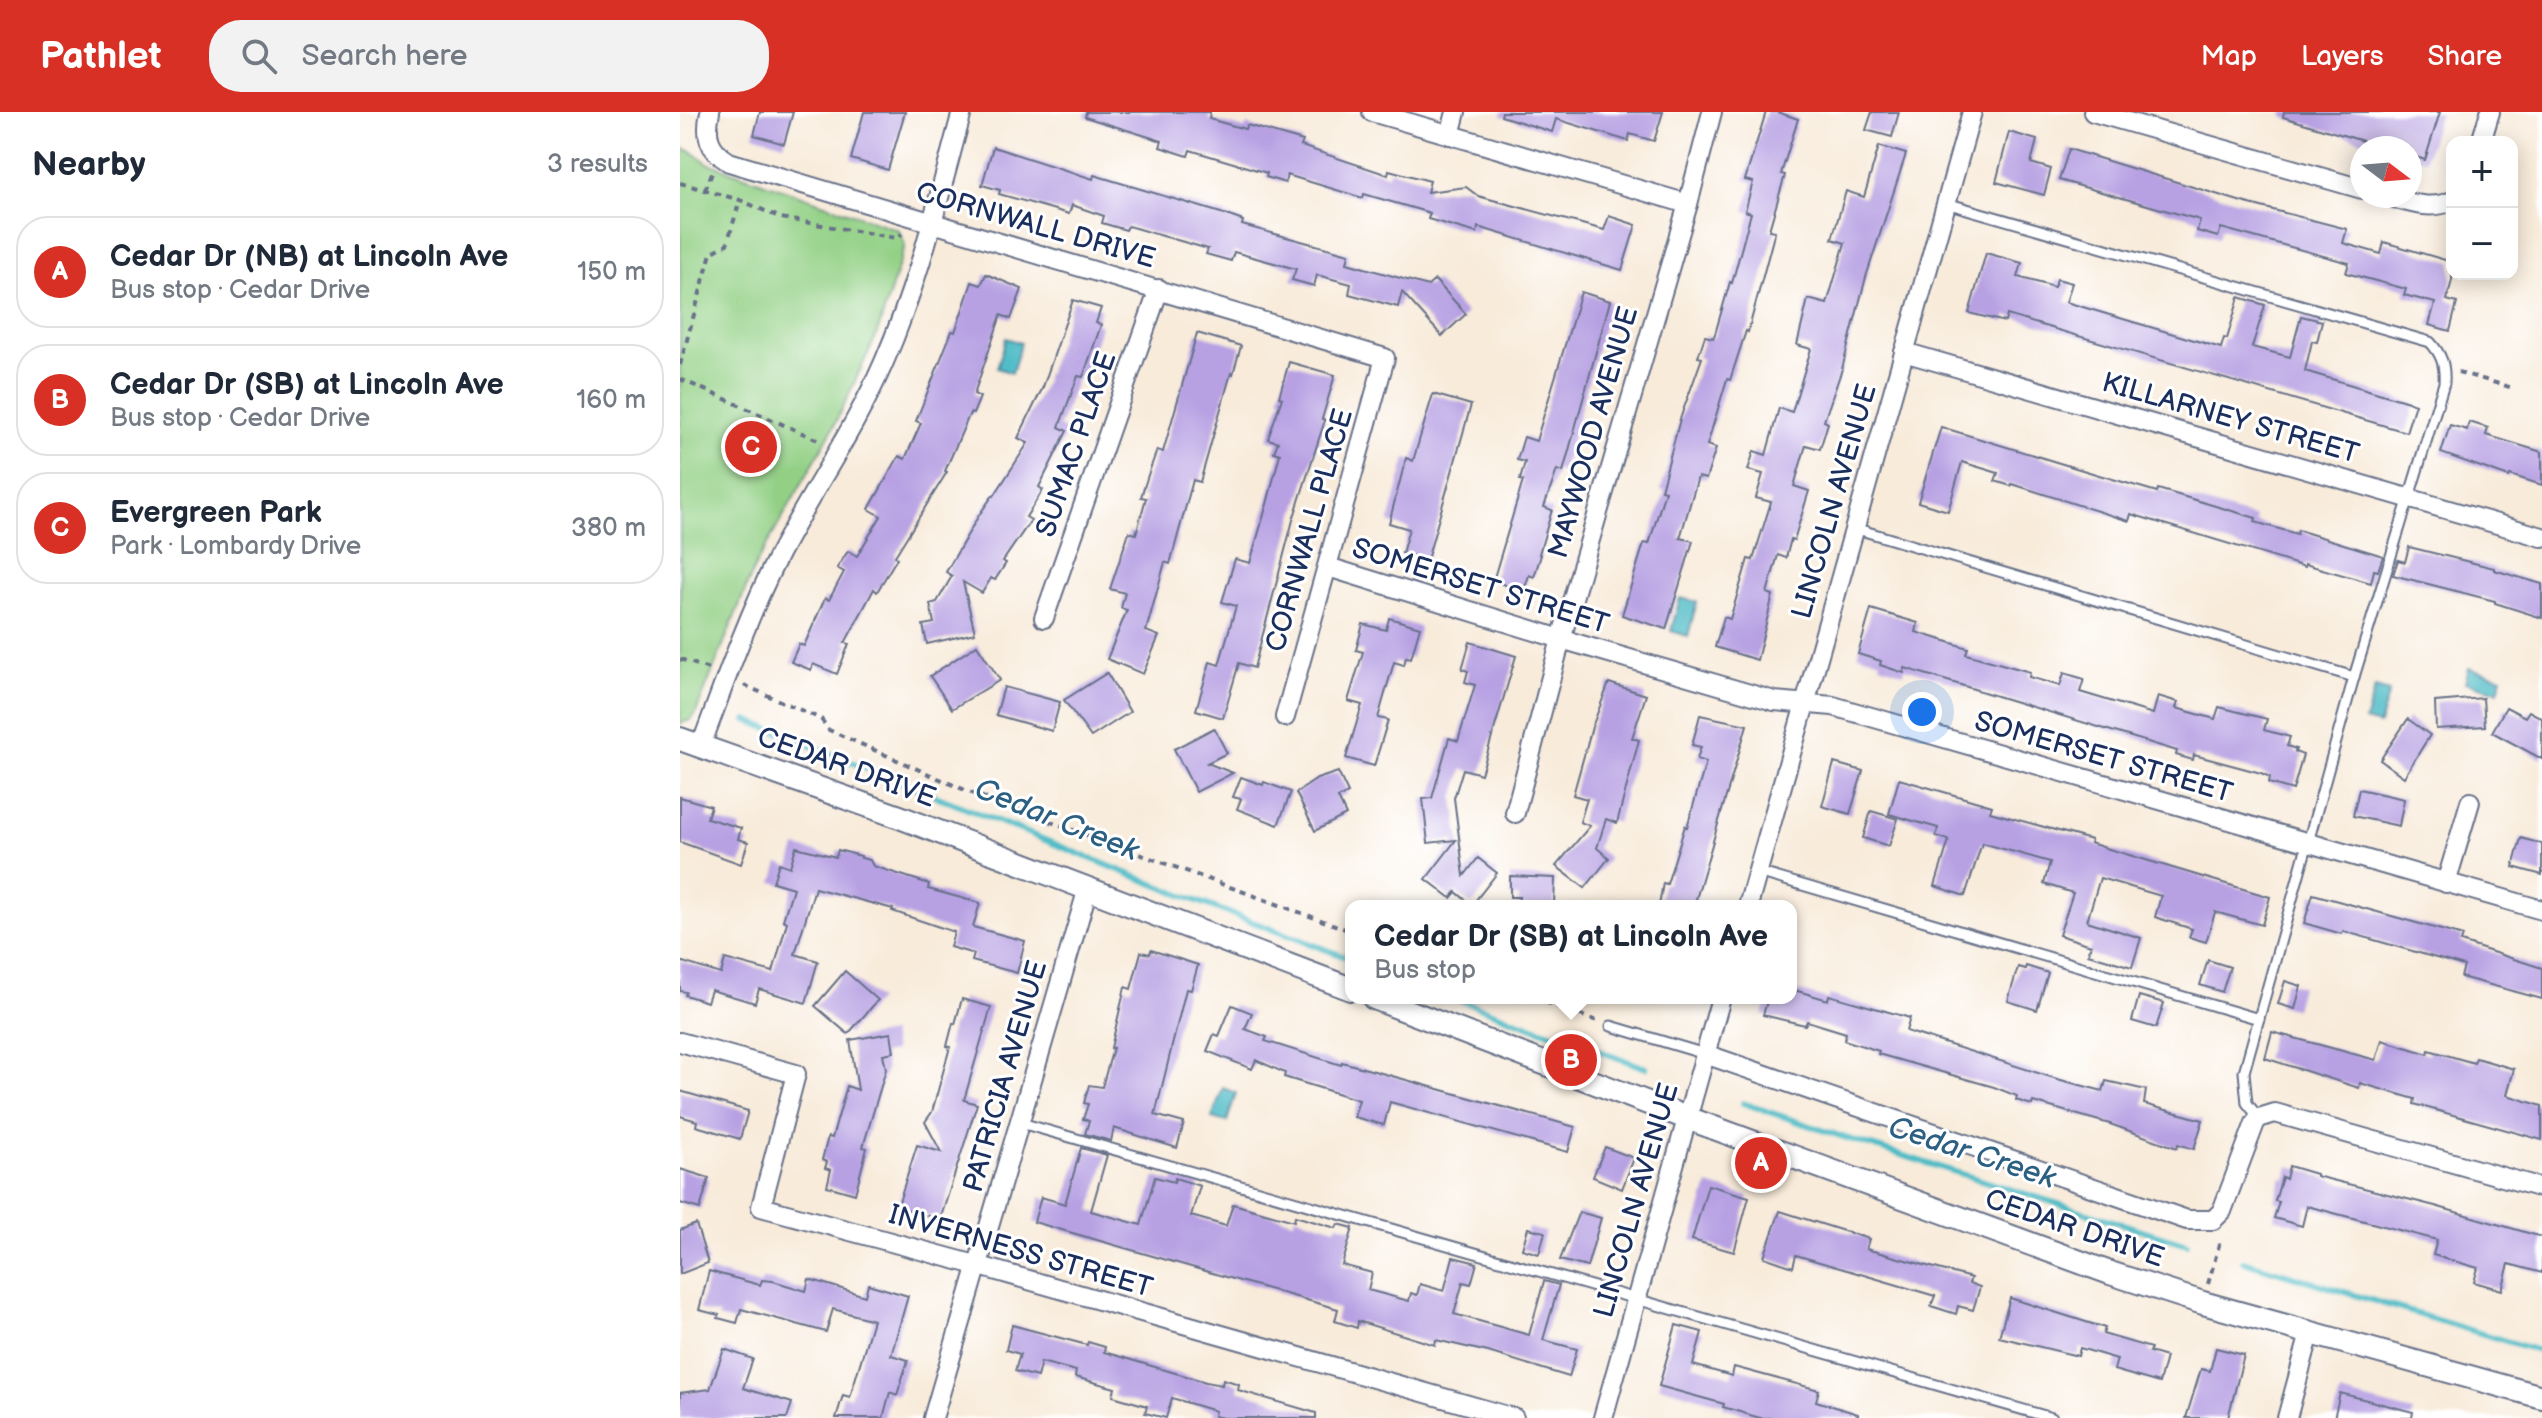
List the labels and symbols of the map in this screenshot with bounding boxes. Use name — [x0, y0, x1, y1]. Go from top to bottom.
north arrow — [2350, 136, 2422, 208]
street label: CORNWALL DRIVE — [912, 175, 1159, 275]
street label: MAYWOOD AVENUE — [1542, 303, 1645, 562]
street label: SUMAC PLACE — [1029, 347, 1124, 541]
street label: KILLARNEY STREET — [2098, 366, 2363, 471]
street label: LINCOLN AVENUE — [1785, 380, 1884, 622]
street label: CORNWALL PLACE — [1259, 405, 1360, 656]
pin: C — [725, 417, 777, 477]
street label: SOMERSET STREET — [1348, 532, 1613, 641]
your location — [1902, 692, 1942, 732]
street label: SOMERSET STREET — [1971, 705, 2237, 810]
street label: CEDAR DRIVE — [753, 720, 940, 815]
water label: Cedar Creek — [969, 771, 1145, 870]
street label: PATRICIA AVENUE — [957, 957, 1054, 1196]
pin: B — [1545, 1030, 1597, 1090]
street label: LINCOLN AVENUE — [1587, 1079, 1686, 1321]
water label: Cedar Creek — [1884, 1109, 2061, 1197]
pin: A — [1735, 1133, 1787, 1193]
street label: CEDAR DRIVE — [1981, 1182, 2168, 1275]
street label: INVERNESS STREET — [885, 1198, 1156, 1305]

